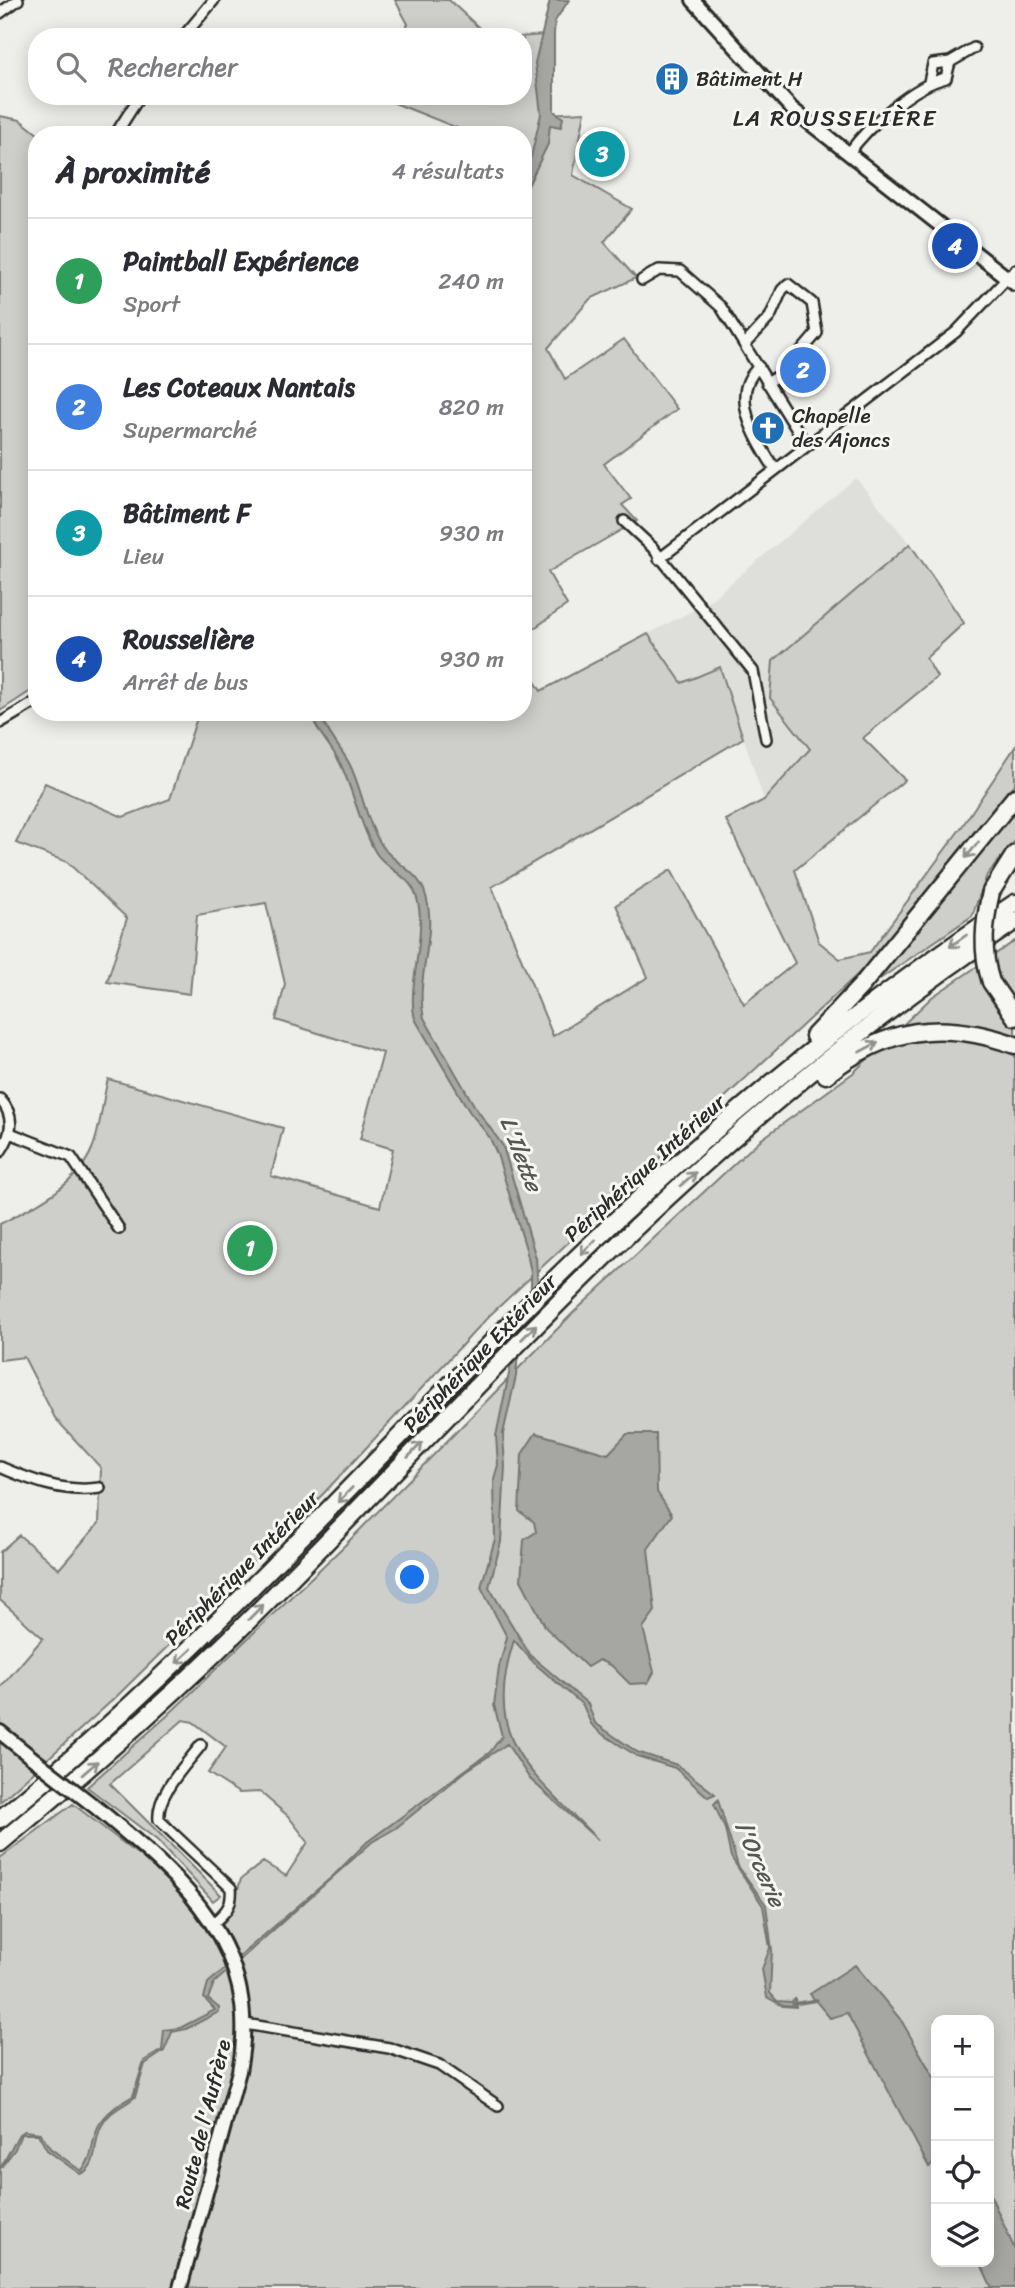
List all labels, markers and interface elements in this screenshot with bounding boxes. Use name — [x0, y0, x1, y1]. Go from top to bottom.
search box — [28, 28, 532, 105]
text: Rechercher — [108, 44, 238, 90]
icon: search — [52, 48, 90, 86]
building icon: Bâtiment H — [653, 60, 691, 98]
place label: Bâtiment H — [696, 60, 803, 98]
district label: LA ROUSSELIÈRE — [733, 98, 937, 139]
pin: 3 — [579, 128, 625, 180]
text: À proximité — [56, 145, 210, 199]
text: 4 résultats — [392, 151, 504, 192]
pin: 4 — [932, 220, 978, 272]
text: Paintball Expérience — [123, 238, 359, 284]
text: 1 — [74, 261, 84, 302]
text: 240 m — [438, 261, 504, 302]
text: Sport — [123, 284, 180, 325]
pin: 2 — [780, 344, 826, 396]
text: Les Coteaux Nantais — [123, 364, 355, 410]
text: 2 — [72, 387, 86, 428]
text: 820 m — [439, 387, 504, 428]
place label: Chapelle des Ajoncs — [792, 397, 890, 459]
church icon: Chapelle des Ajoncs — [749, 409, 787, 447]
text: Supermarché — [123, 410, 257, 451]
text: Bâtiment F — [123, 490, 251, 536]
text: 3 — [73, 513, 85, 554]
text: 930 m — [439, 513, 504, 554]
text: Lieu — [123, 536, 164, 577]
text: Rousselière — [123, 616, 254, 662]
text: 4 — [72, 639, 86, 680]
text: 930 m — [439, 639, 504, 680]
text: Arrêt de bus — [123, 662, 248, 703]
one-way arrow — [965, 841, 980, 859]
one-way arrow — [949, 934, 968, 948]
one-way arrow — [858, 1040, 879, 1054]
street label: Périphérique Intérieur — [555, 1083, 736, 1252]
water label: L'Ilette — [488, 1110, 555, 1200]
one-way arrow — [679, 1171, 696, 1188]
pin: 1 — [227, 1222, 273, 1274]
one-way arrow — [580, 1238, 597, 1255]
street label: Périphérique Extérieur — [393, 1263, 568, 1442]
one-way arrow — [521, 1323, 538, 1340]
one-way arrow — [406, 1441, 423, 1458]
street label: Périphérique Intérieur — [155, 1480, 330, 1655]
one-way arrow — [336, 1487, 353, 1504]
your location — [395, 1560, 429, 1594]
one-way arrow — [247, 1604, 264, 1621]
one-way arrow — [176, 1648, 193, 1665]
one-way arrow — [81, 1760, 99, 1776]
water label: l'Orcerie — [723, 1815, 798, 1915]
map controls — [931, 2015, 994, 2267]
button: + — [931, 2015, 994, 2078]
street label: Route de l'Aufrère — [164, 2035, 242, 2213]
button: − — [931, 2078, 994, 2141]
button: locate — [931, 2141, 994, 2204]
button: layers — [931, 2204, 994, 2267]

